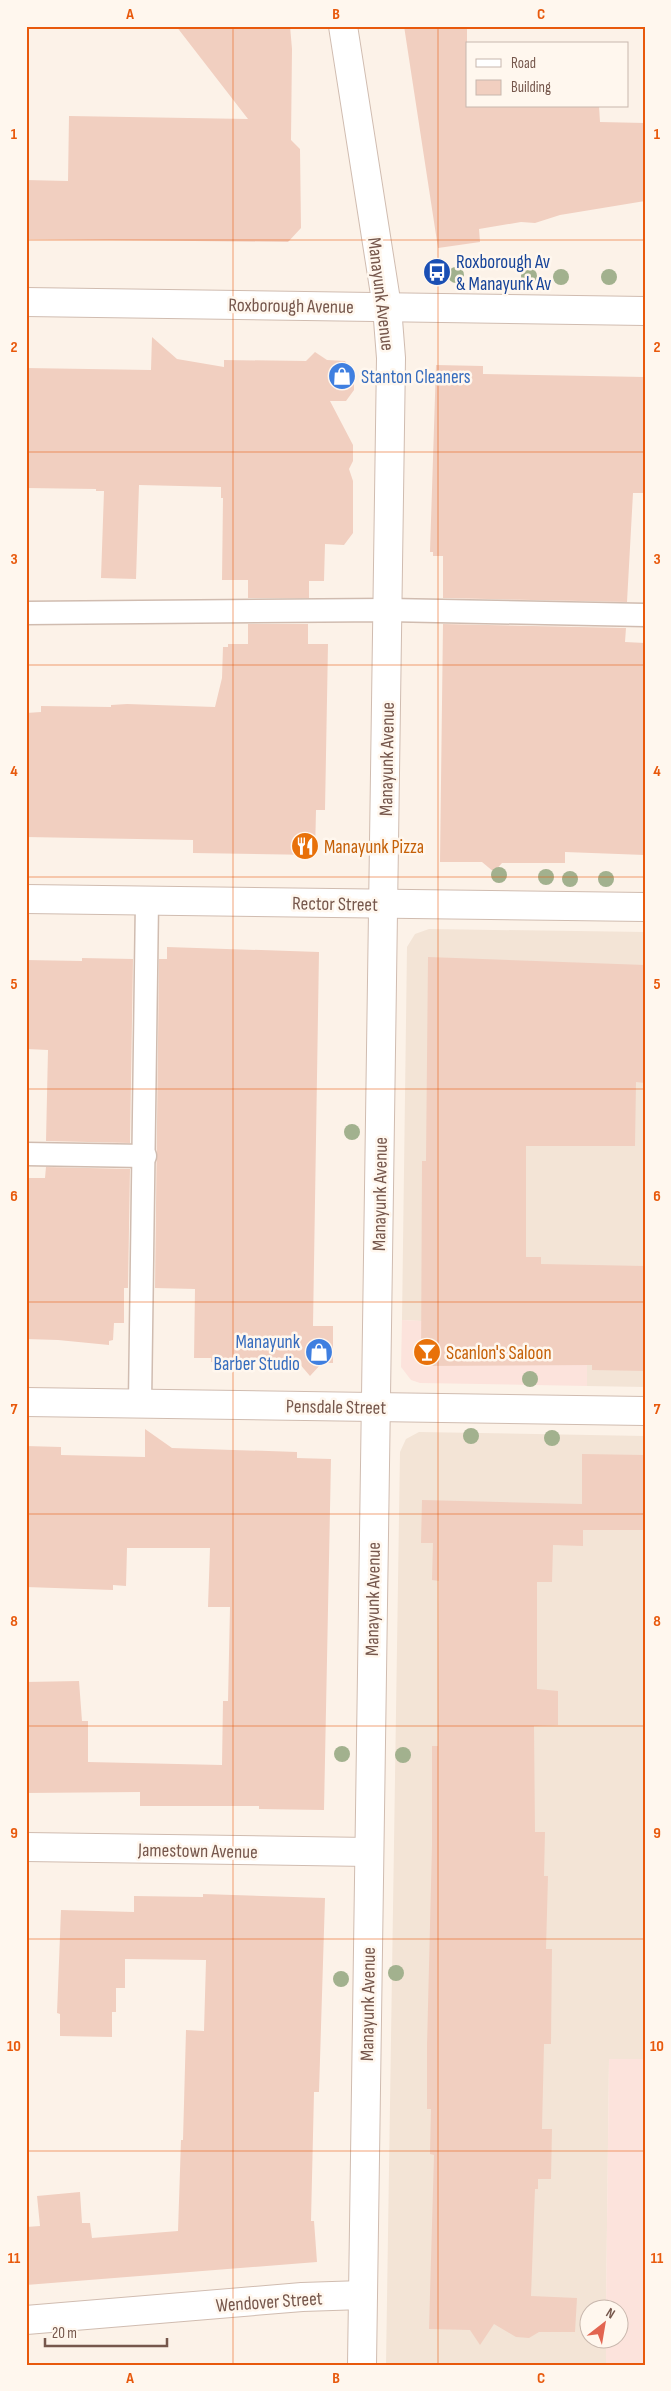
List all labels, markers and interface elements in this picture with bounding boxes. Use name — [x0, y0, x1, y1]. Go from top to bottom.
text: A — [125, 5, 134, 24]
text: B — [332, 5, 340, 24]
text: C — [537, 5, 545, 24]
legend — [466, 42, 628, 108]
text: Road — [511, 54, 536, 73]
text: Building — [511, 78, 551, 97]
text: 1 — [11, 125, 18, 144]
text: 1 — [654, 125, 661, 144]
street label: Manayunk Avenue — [362, 236, 399, 352]
place label: Roxborough Av & Manayunk Av — [456, 251, 551, 296]
bus stop icon: Roxborough Av & Manayunk Av — [422, 257, 452, 287]
street label: Roxborough Avenue — [228, 294, 354, 319]
text: 2 — [10, 338, 18, 357]
text: 2 — [653, 338, 661, 357]
shop icon: Stanton Cleaners — [327, 361, 357, 391]
place label: Stanton Cleaners — [361, 366, 471, 389]
text: 3 — [10, 550, 18, 569]
text: 3 — [653, 550, 661, 569]
street label: Manayunk Avenue — [375, 702, 400, 816]
text: 4 — [10, 762, 18, 781]
text: 4 — [653, 762, 661, 781]
restaurant icon: Manayunk Pizza — [290, 831, 320, 861]
place label: Manayunk Pizza — [324, 836, 424, 859]
street label: Rector Street — [292, 892, 378, 917]
text: 5 — [10, 975, 18, 994]
text: 5 — [653, 975, 661, 994]
street label: Manayunk Avenue — [368, 1137, 393, 1251]
text: 6 — [10, 1187, 18, 1206]
text: 6 — [653, 1187, 661, 1206]
place label: Manayunk Barber Studio — [214, 1331, 301, 1376]
shop icon: Manayunk Barber Studio — [304, 1337, 334, 1367]
bar icon: Scanlon's Saloon — [412, 1337, 442, 1367]
place label: Scanlon's Saloon — [446, 1342, 552, 1365]
street label: Pensdale Street — [286, 1395, 386, 1420]
text: 7 — [11, 1400, 18, 1419]
text: 7 — [654, 1400, 661, 1419]
street label: Manayunk Avenue — [361, 1542, 386, 1656]
text: 8 — [10, 1612, 18, 1631]
text: 8 — [653, 1612, 661, 1631]
text: 9 — [10, 1824, 18, 1843]
text: 9 — [653, 1824, 661, 1843]
street label: Jamestown Avenue — [137, 1839, 258, 1864]
street label: Manayunk Avenue — [356, 1947, 381, 2061]
text: 10 — [7, 2037, 21, 2056]
text: 10 — [650, 2037, 664, 2056]
text: 11 — [8, 2249, 21, 2268]
text: 11 — [651, 2249, 664, 2268]
street label: Wendover Street — [215, 2287, 323, 2318]
north arrow — [578, 2298, 628, 2348]
text: N — [603, 2304, 618, 2322]
scale bar — [45, 2316, 168, 2348]
text: 20 m — [52, 2324, 77, 2343]
text: A — [125, 2369, 134, 2388]
text: B — [332, 2369, 340, 2388]
text: C — [537, 2369, 545, 2388]

